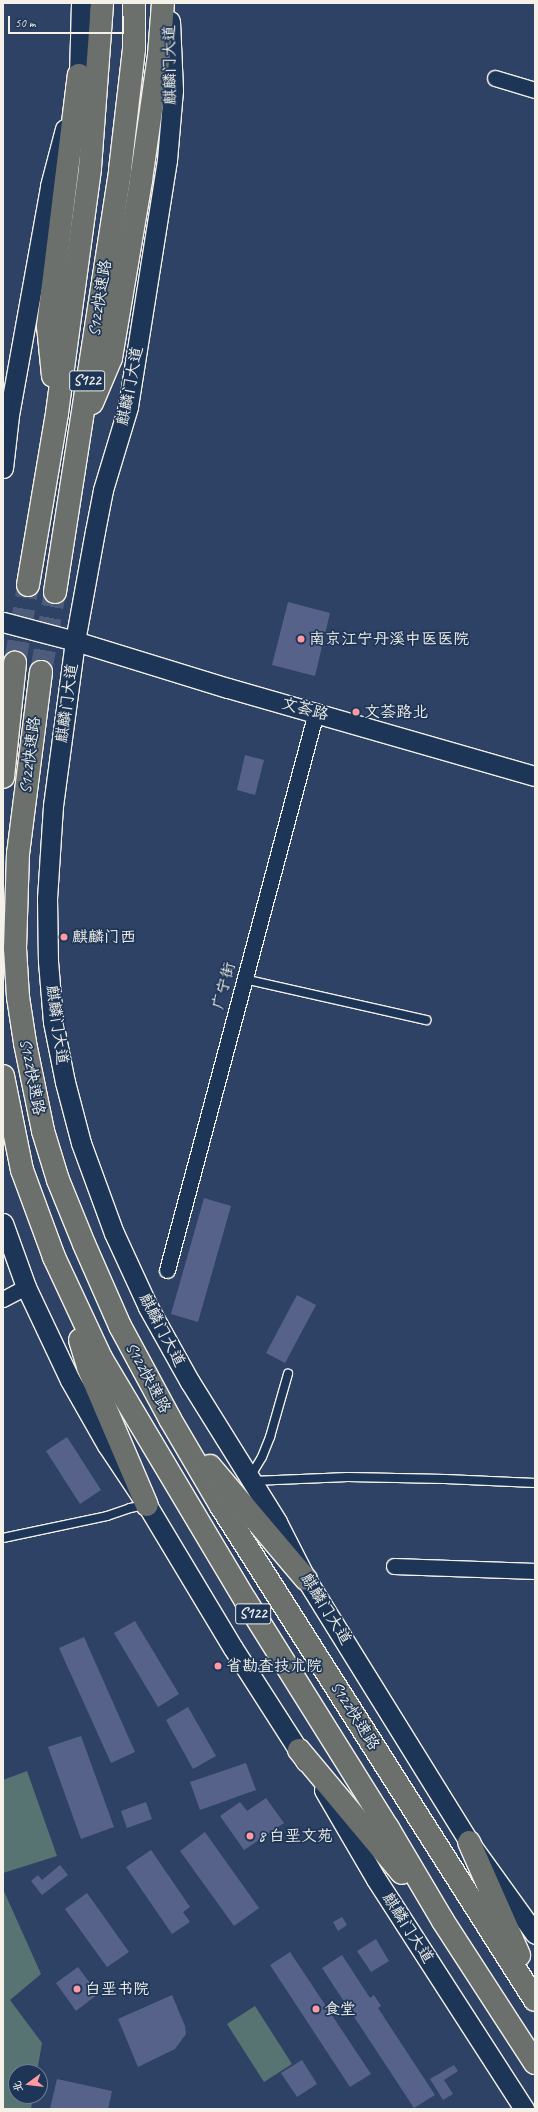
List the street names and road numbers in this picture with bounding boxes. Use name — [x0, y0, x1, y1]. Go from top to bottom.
street label: 麒麟门大道 — [160, 25, 180, 105]
street label: S122快速路 — [84, 258, 116, 338]
street label: 麒麟门大道 — [113, 345, 147, 427]
road number: S122 — [69, 368, 105, 394]
street label: 麒麟门大道 — [52, 662, 82, 744]
street label: 文荟路 — [279, 694, 331, 724]
street label: S122快速路 — [16, 715, 44, 795]
street label: 广宁街 — [209, 960, 239, 1012]
street label: 麒麟门大道 — [42, 984, 72, 1066]
street label: S122快速路 — [15, 1037, 49, 1117]
street label: 麒麟门大道 — [135, 1290, 189, 1370]
street label: S122快速路 — [121, 1339, 175, 1417]
street label: 麒麟门大道 — [297, 1570, 355, 1648]
road number: S122 — [235, 1601, 271, 1627]
street label: S122快速路 — [326, 1678, 384, 1754]
street label: 麒麟门大道 — [378, 1889, 438, 1967]

